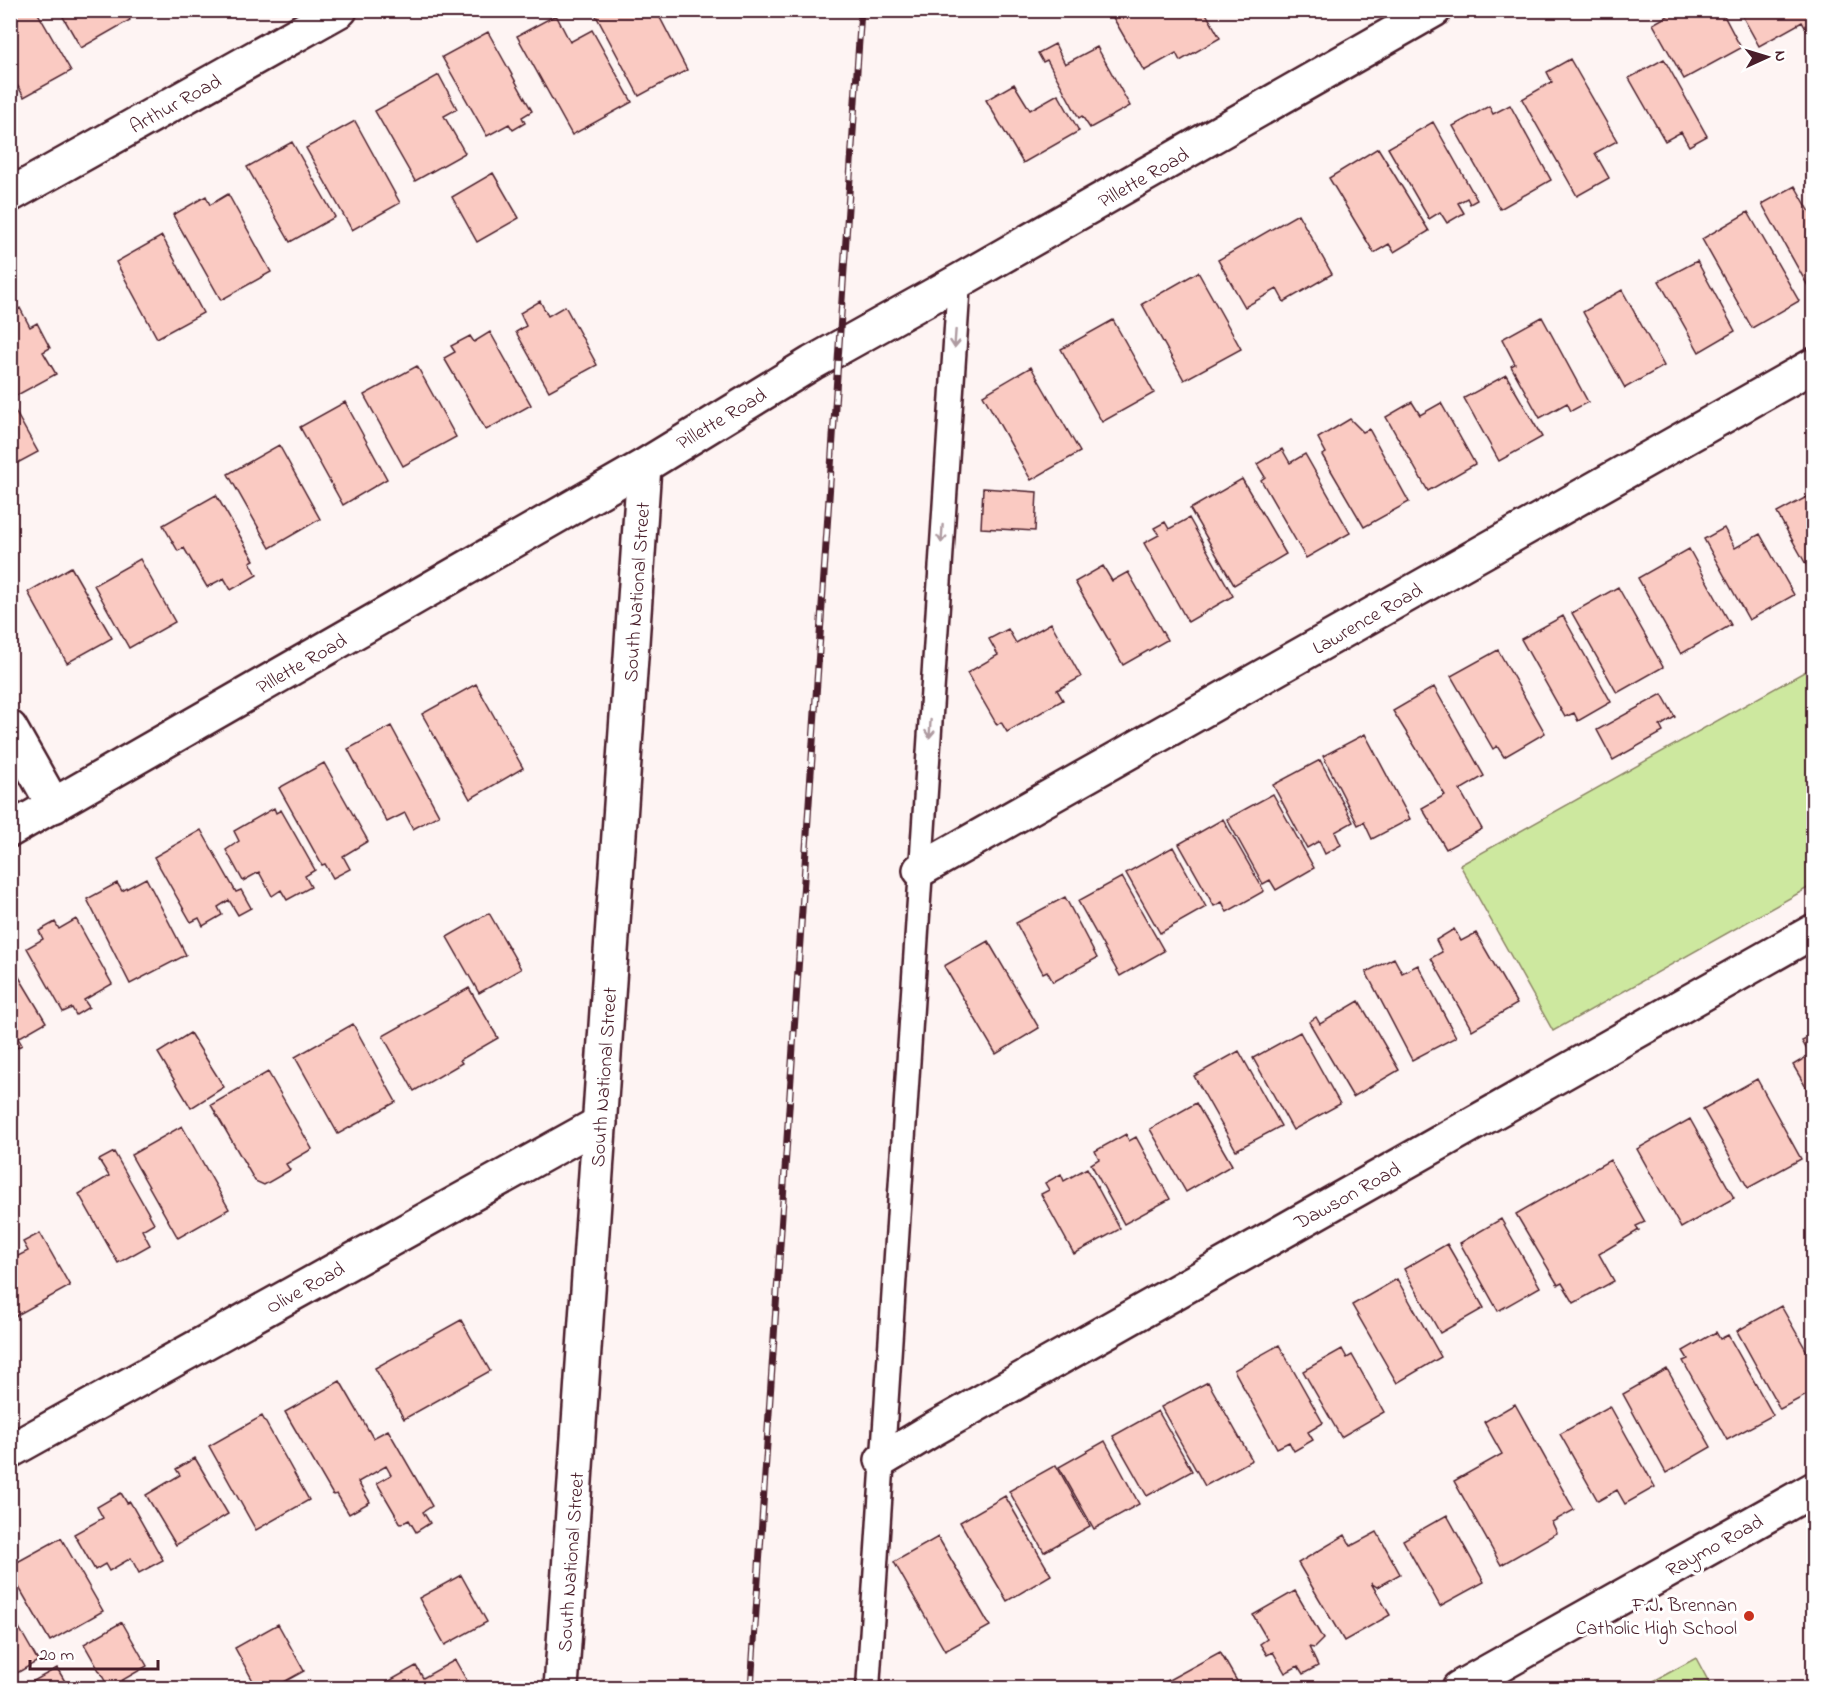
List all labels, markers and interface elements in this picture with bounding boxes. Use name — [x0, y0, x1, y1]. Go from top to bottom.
north arrow — [1737, 27, 1797, 87]
text: N — [1768, 50, 1792, 63]
street label: Arthur Road — [125, 68, 227, 142]
street label: Pillette Road — [1093, 141, 1195, 217]
one-way arrow — [949, 329, 960, 349]
street label: Pillette Road — [672, 382, 773, 458]
street label: South National Street — [618, 501, 659, 683]
one-way arrow — [937, 524, 948, 543]
street label: Lawrence Road — [1308, 577, 1429, 663]
street label: Pillette Road — [251, 627, 353, 703]
one-way arrow — [924, 718, 935, 738]
street label: South National Street — [585, 986, 626, 1168]
street label: Dawson Road — [1289, 1156, 1407, 1239]
street label: Olive Road — [262, 1256, 351, 1323]
street label: South National Street — [552, 1471, 593, 1653]
street label: Raymo Road — [1661, 1508, 1769, 1586]
place label: F.J. Brennan Catholic High School — [1576, 1592, 1737, 1645]
marker: F.J. Brennan Catholic High School — [1742, 1609, 1756, 1623]
scale bar — [30, 1633, 158, 1671]
text: 20 m — [39, 1643, 74, 1669]

